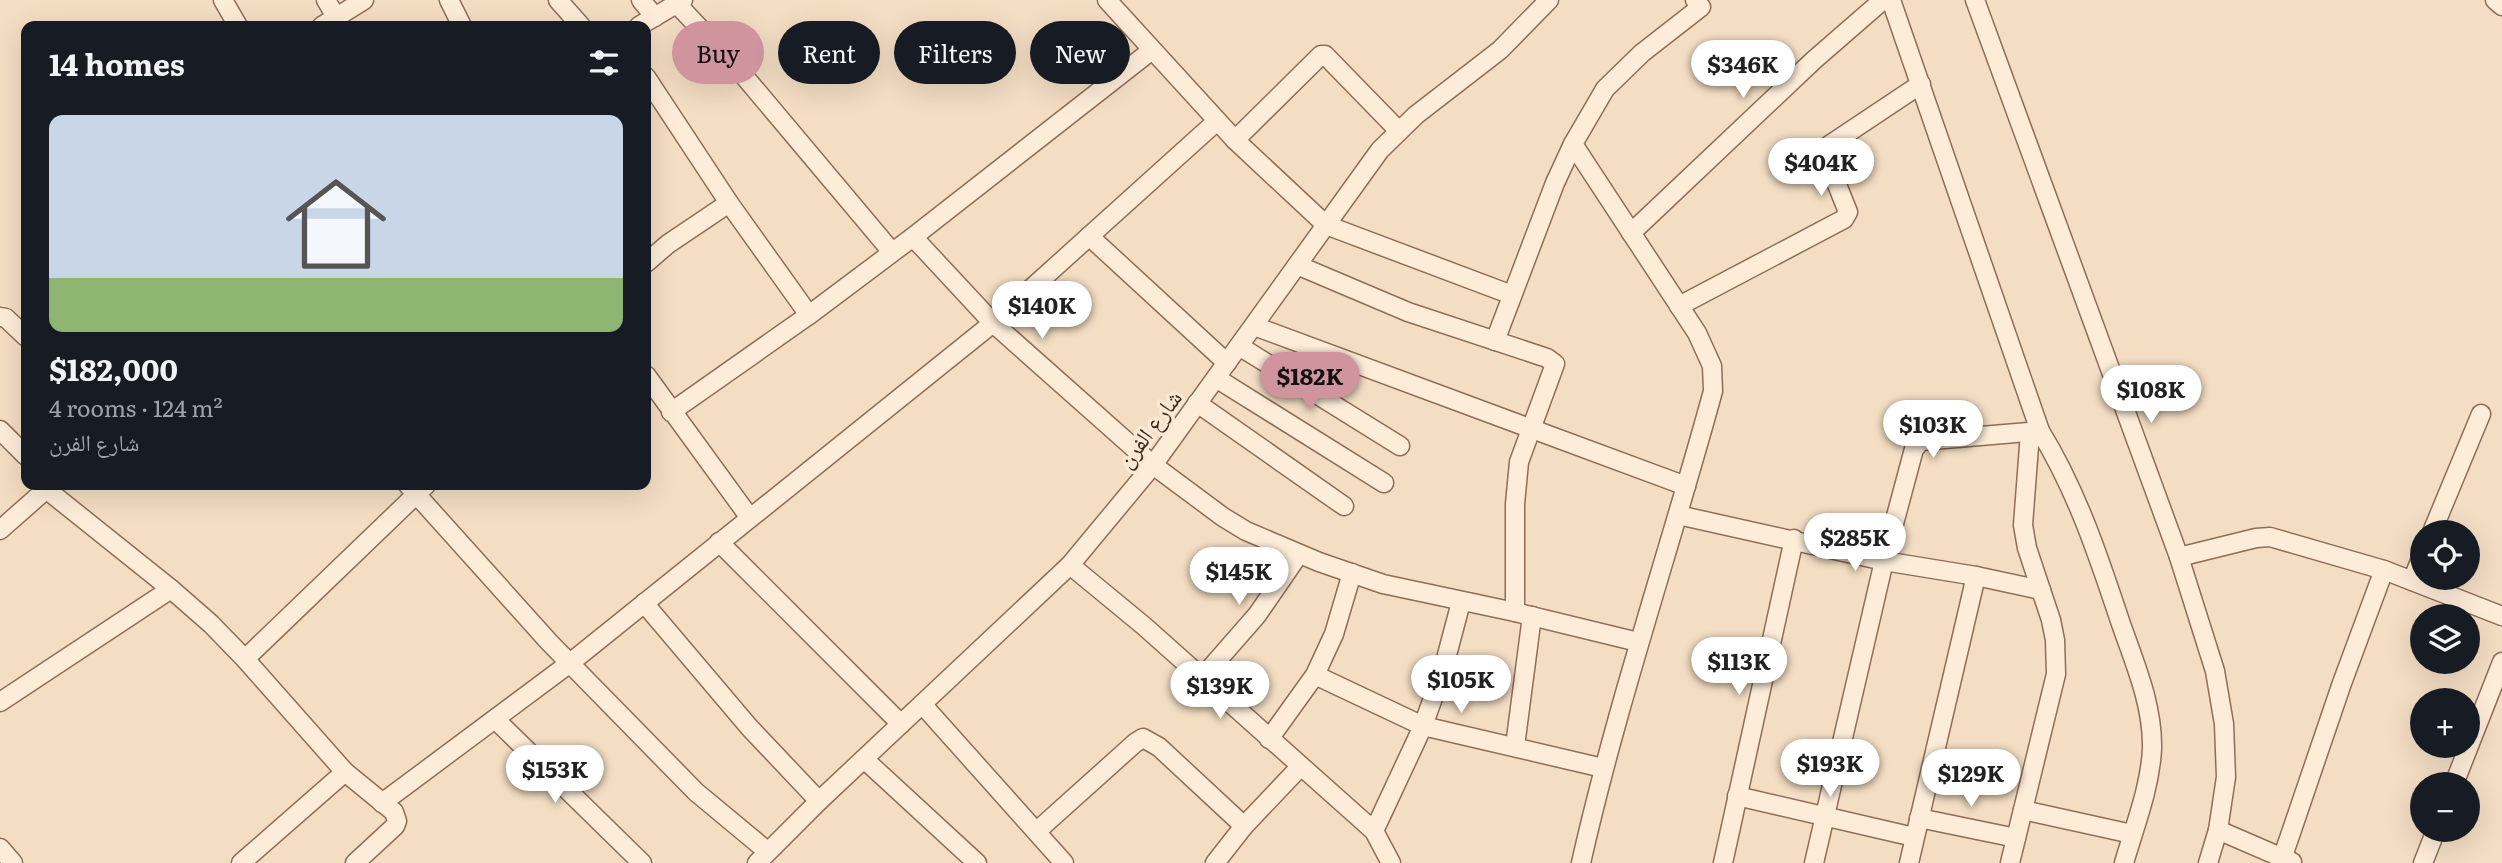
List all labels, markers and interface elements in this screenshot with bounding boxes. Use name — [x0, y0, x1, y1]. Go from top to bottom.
chip: Buy — [672, 21, 764, 84]
chip: Rent — [778, 21, 880, 84]
chip: Filters — [894, 21, 1016, 84]
chip: New — [1030, 21, 1130, 84]
text: 14 homes — [49, 41, 185, 85]
pin: $346K — [1694, 41, 1792, 100]
icon: filters — [585, 44, 623, 82]
text: $346K — [1707, 46, 1779, 80]
pin: $404K — [1772, 138, 1870, 198]
text: $404K — [1784, 144, 1858, 178]
icon: home — [273, 161, 399, 287]
pin: $140K — [993, 282, 1091, 341]
text: $140K — [1008, 287, 1076, 321]
text: $182,000 — [49, 346, 178, 390]
pin: $182K — [1261, 352, 1359, 412]
text: $182K — [1277, 358, 1343, 392]
pin: $108K — [2102, 366, 2200, 425]
text: $108K — [2117, 371, 2185, 405]
street label: شارع الفرن — [1107, 382, 1189, 474]
text: 4 rooms · 124 m² — [49, 390, 223, 424]
pin: $103K — [1884, 400, 1982, 460]
text: $103K — [1899, 406, 1967, 440]
text: شارع الفرن — [49, 424, 139, 458]
pin: $285K — [1806, 514, 1904, 573]
text: $285K — [1820, 519, 1890, 553]
map controls — [2410, 520, 2480, 842]
button: locate — [2410, 520, 2480, 590]
pin: $145K — [1190, 548, 1288, 607]
text: $145K — [1206, 553, 1272, 587]
button: layers — [2410, 604, 2480, 674]
pin: $113K — [1690, 638, 1788, 697]
text: $113K — [1707, 643, 1771, 677]
pin: $105K — [1412, 656, 1510, 715]
text: $105K — [1427, 661, 1495, 695]
pin: $139K — [1171, 662, 1269, 721]
text: $139K — [1186, 667, 1254, 701]
button: + — [2410, 688, 2480, 758]
pin: $193K — [1781, 740, 1879, 799]
text: $193K — [1796, 745, 1864, 779]
pin: $153K — [506, 746, 604, 805]
pin: $129K — [1922, 750, 2020, 809]
text: $153K — [522, 751, 588, 785]
text: $129K — [1938, 755, 2004, 789]
button: − — [2410, 772, 2480, 842]

